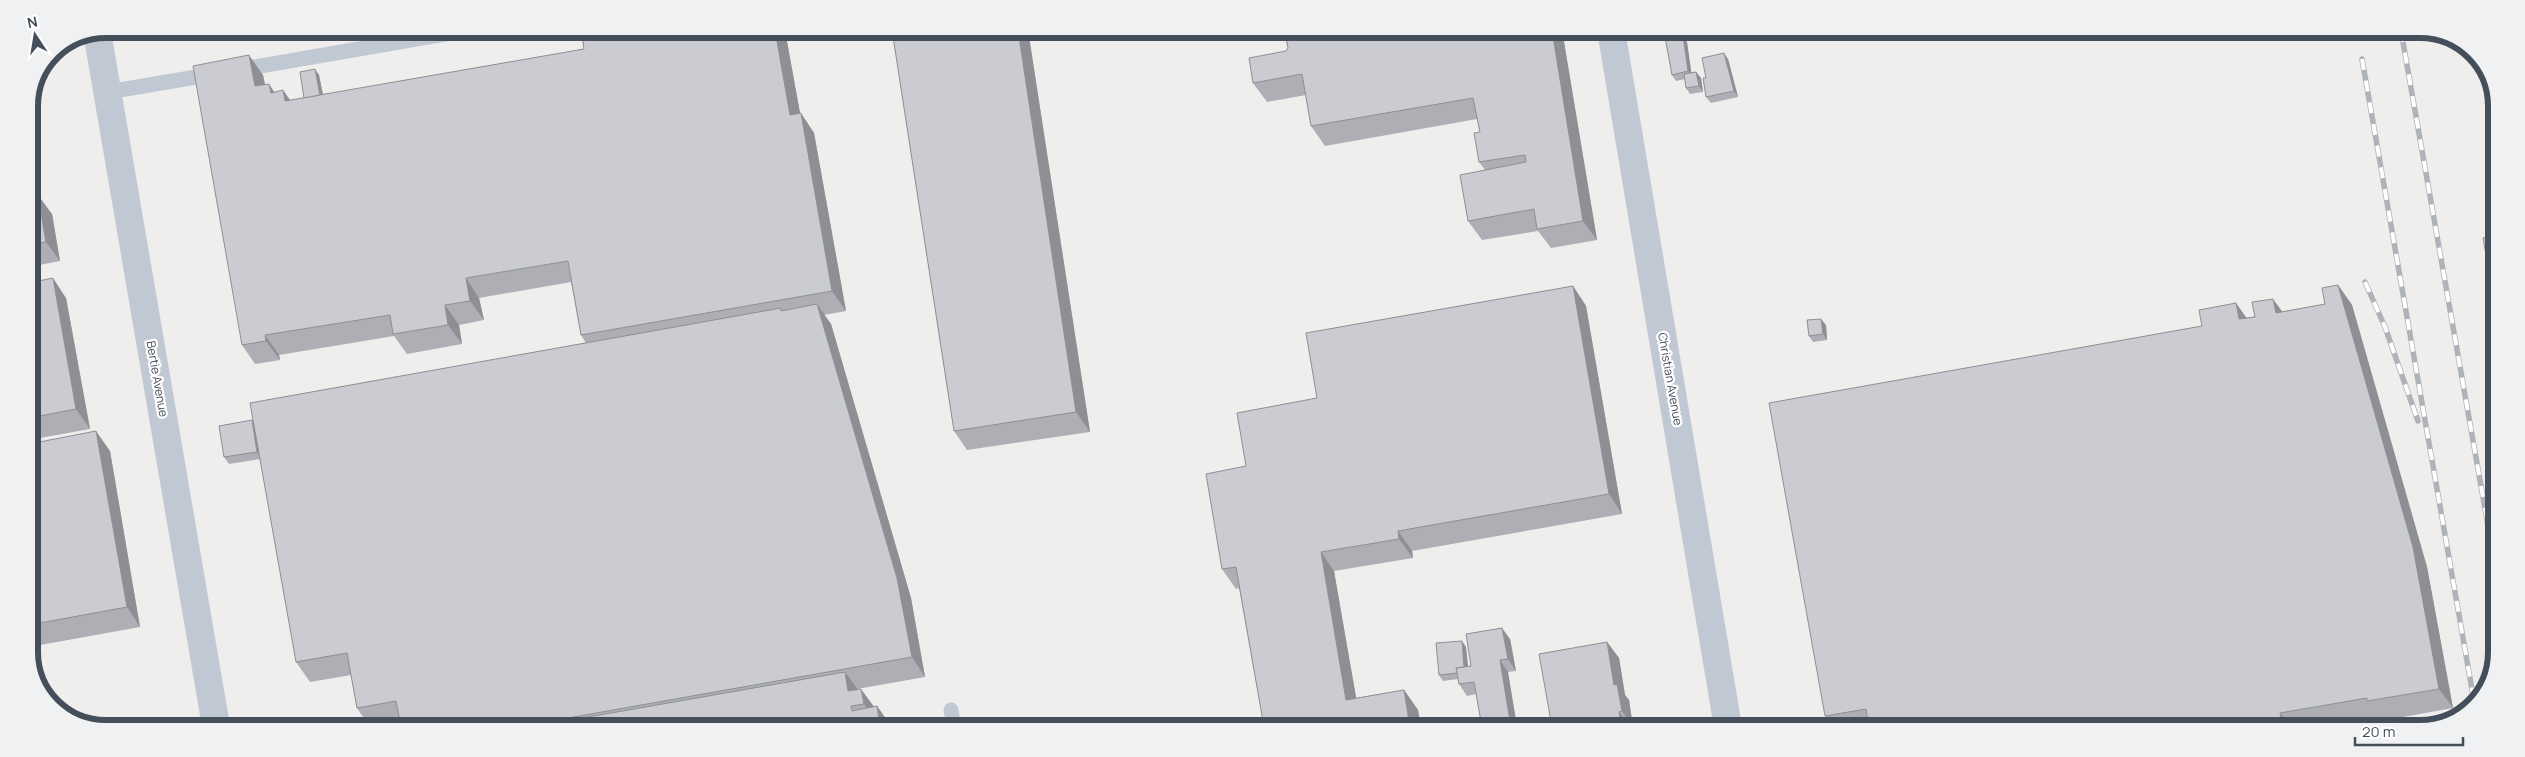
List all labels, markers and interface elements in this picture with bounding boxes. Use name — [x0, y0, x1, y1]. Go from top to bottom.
north arrow — [10, 10, 60, 60]
text: N — [25, 11, 39, 32]
street label: Christian Avenue — [1654, 331, 1687, 427]
street label: Bertie Avenue — [142, 340, 173, 418]
scale bar — [2355, 714, 2462, 746]
text: 20 m — [2362, 721, 2395, 742]

